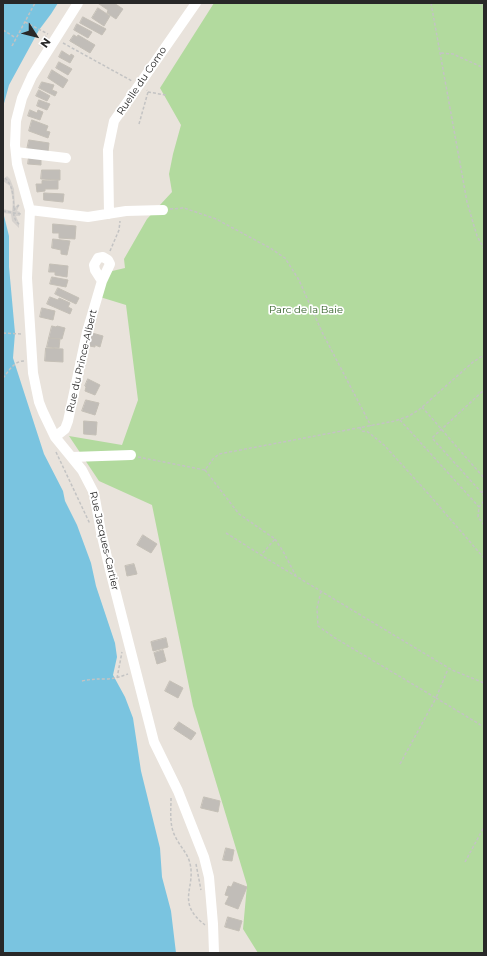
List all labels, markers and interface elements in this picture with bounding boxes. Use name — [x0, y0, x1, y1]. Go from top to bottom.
north arrow — [16, 16, 56, 56]
text: N — [37, 35, 54, 51]
street label: Ruelle du Como — [115, 44, 169, 118]
park label: Parc de la Baie — [269, 304, 343, 316]
street label: Rue du Prince-Albert — [64, 308, 100, 414]
street label: Rue Jacques-Cartier — [87, 490, 121, 592]

